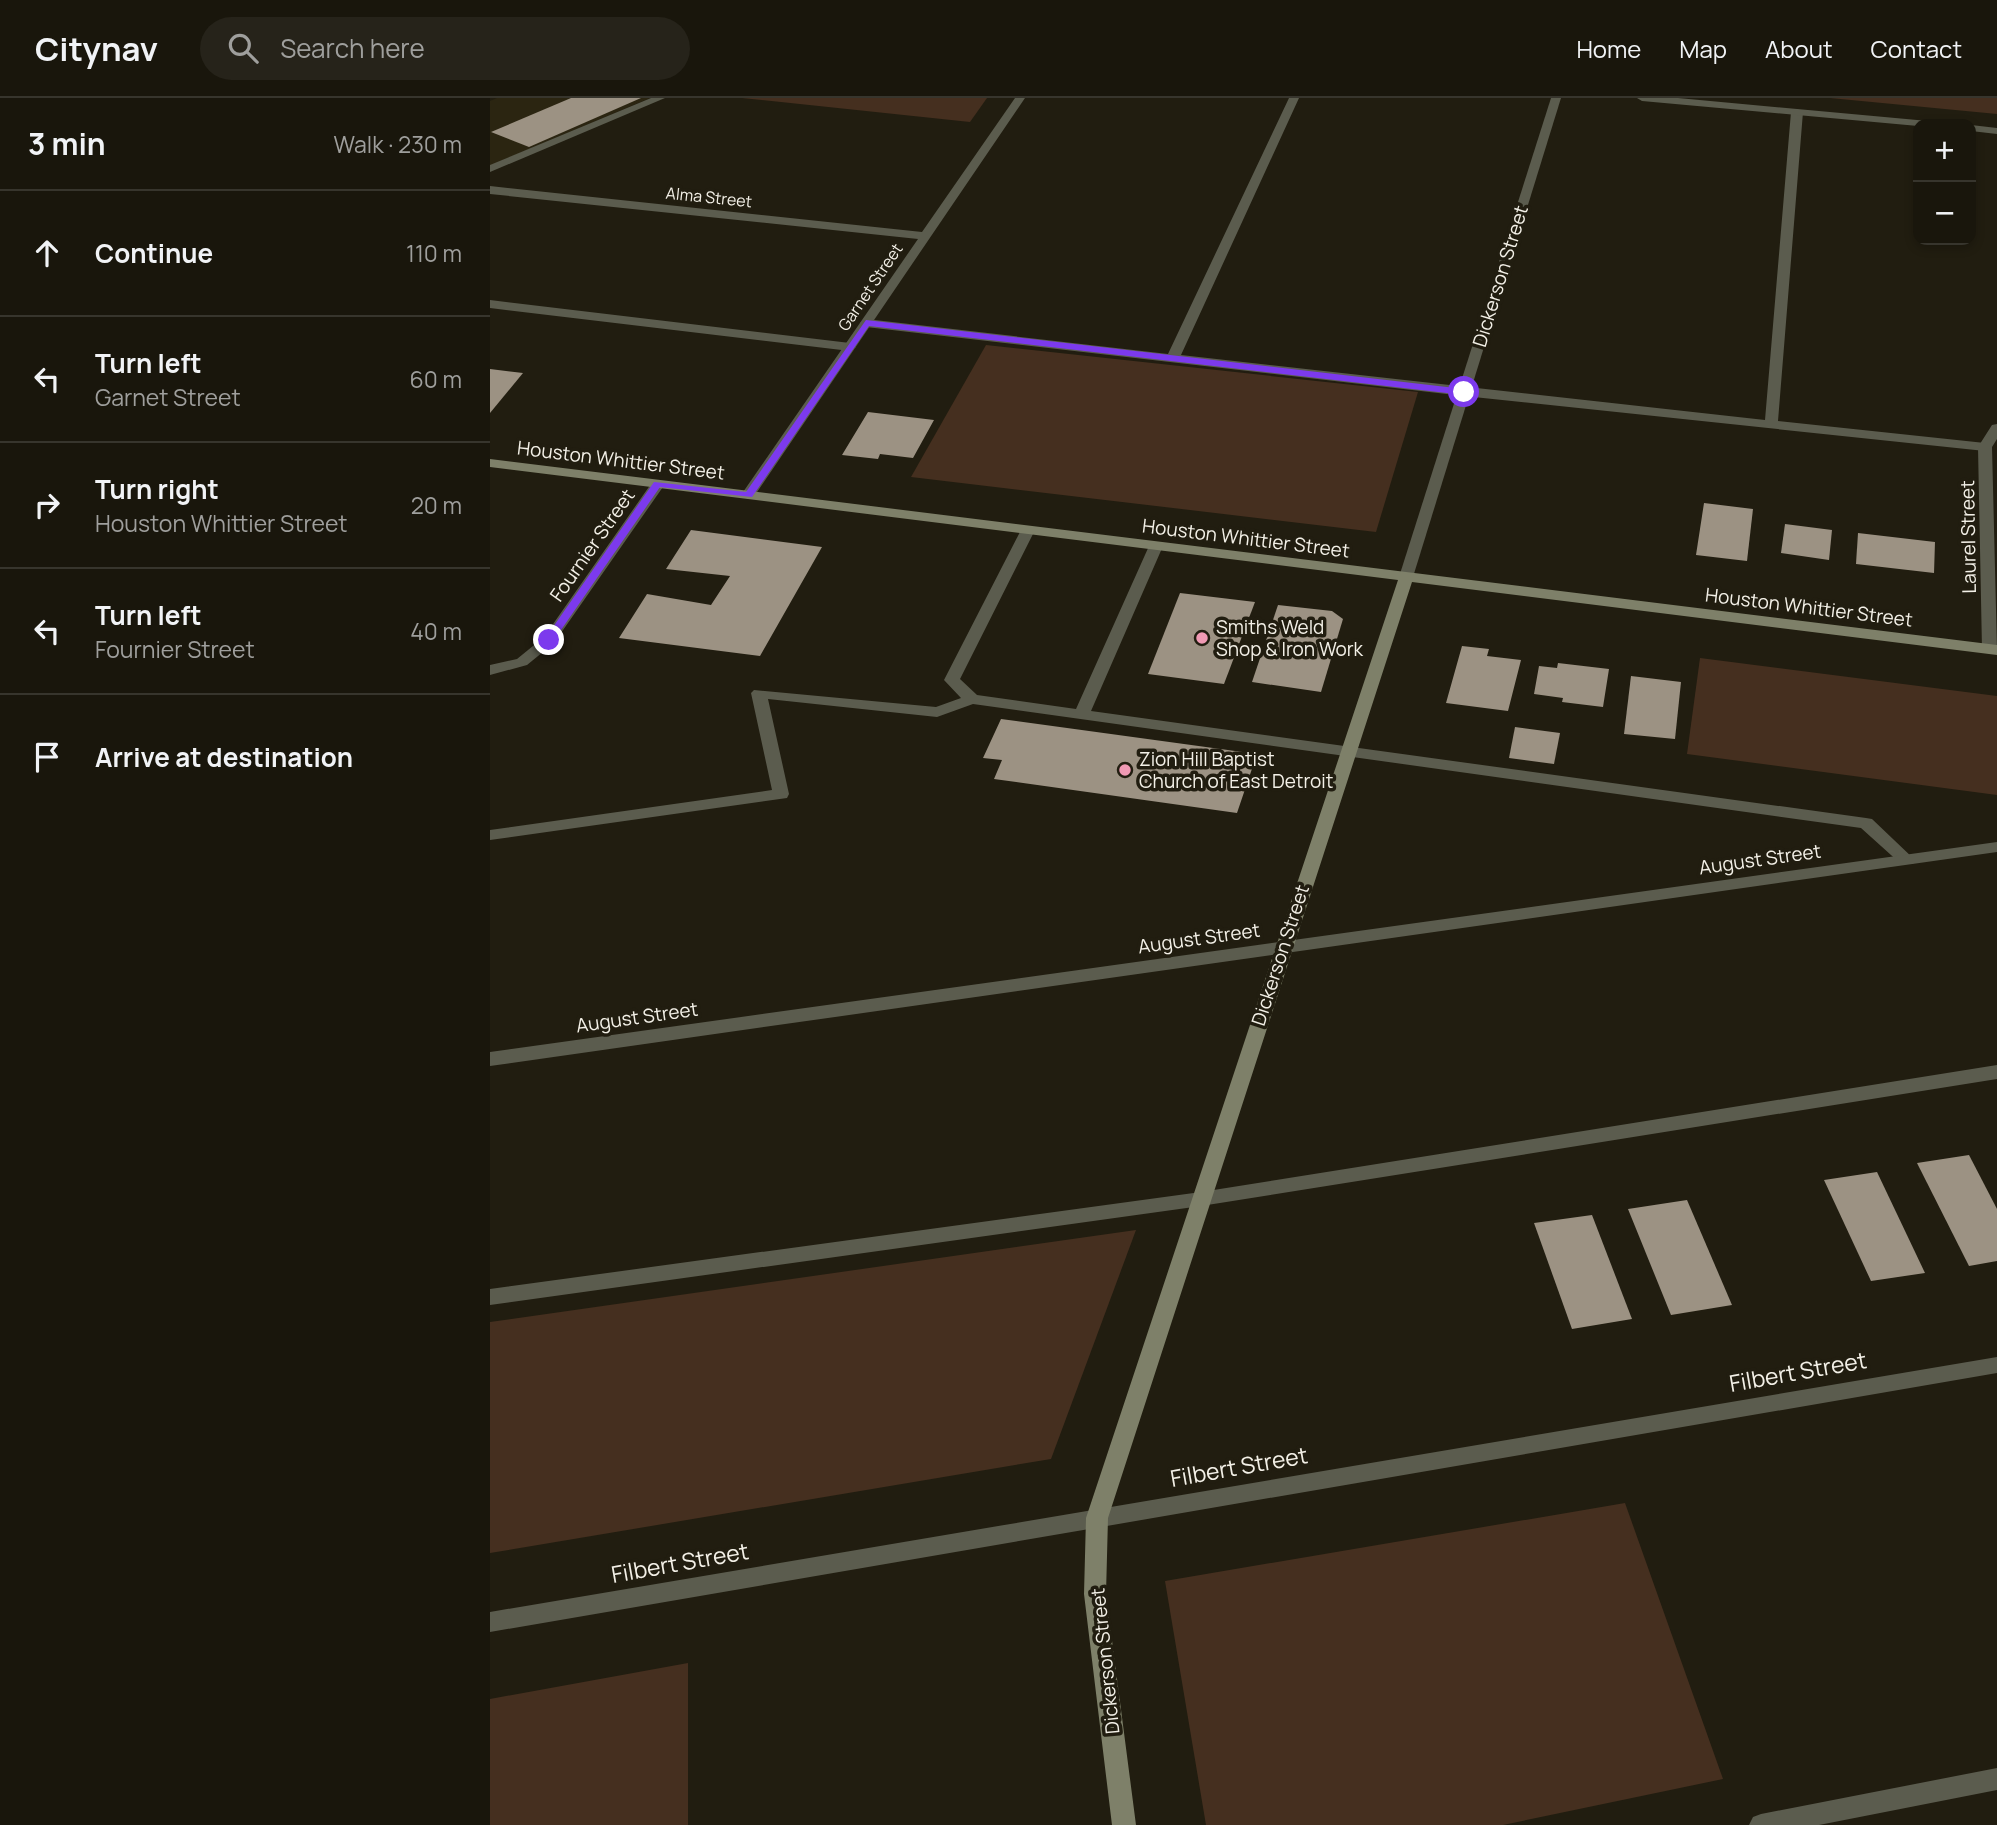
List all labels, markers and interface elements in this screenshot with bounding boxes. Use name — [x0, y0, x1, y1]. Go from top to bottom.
search box — [200, 17, 690, 80]
text: Citynav — [35, 26, 158, 71]
icon: search — [224, 29, 262, 67]
text: Search here — [280, 30, 425, 66]
text: Home — [1576, 32, 1641, 65]
text: Map — [1679, 32, 1727, 65]
text: About — [1765, 32, 1833, 65]
text: Contact — [1871, 32, 1962, 65]
map controls — [1913, 119, 1976, 245]
button: + — [1913, 119, 1976, 182]
text: 3 min — [28, 123, 106, 164]
text: Walk · 230 m — [334, 128, 462, 160]
street label: Alma Street — [665, 182, 753, 212]
button: − — [1913, 182, 1976, 245]
street label: Dickerson Street — [1466, 202, 1534, 350]
icon: ahead — [28, 234, 66, 272]
text: Continue — [95, 235, 213, 271]
text: 110 m — [406, 237, 462, 269]
street label: Garnet Street — [833, 239, 907, 335]
text: Turn left — [95, 345, 202, 381]
icon: left — [28, 360, 66, 398]
text: 60 m — [410, 363, 462, 395]
route start — [1448, 376, 1479, 407]
text: Garnet Street — [95, 381, 241, 413]
street label: Houston Whittier Street — [516, 434, 726, 486]
text: Turn right — [95, 471, 219, 507]
street label: Laurel Street — [1954, 480, 1982, 594]
street label: Fournier Street — [544, 484, 640, 606]
icon: right — [28, 486, 66, 524]
text: 20 m — [411, 489, 462, 521]
text: Houston Whittier Street — [95, 507, 348, 539]
street label: Houston Whittier Street — [1141, 512, 1351, 564]
street label: Houston Whittier Street — [1704, 581, 1914, 633]
text: Turn left — [95, 597, 202, 633]
icon: left — [28, 612, 66, 650]
place label: Smiths Weld Shop & Iron Work — [1216, 614, 1364, 662]
text: 40 m — [410, 615, 462, 647]
route end — [533, 624, 564, 655]
marker: Smiths Weld Shop & Iron Work — [1194, 630, 1210, 646]
text: Fournier Street — [95, 633, 255, 665]
icon: arrive — [28, 738, 66, 776]
text: Arrive at destination — [95, 739, 353, 775]
place label: Zion Hill Baptist Church of East Detroit — [1139, 746, 1333, 794]
marker: Zion Hill Baptist Church of East Detroit — [1117, 762, 1133, 778]
street label: August Street — [1697, 838, 1823, 880]
street label: Dickerson Street — [1245, 881, 1315, 1029]
street label: August Street — [1136, 917, 1262, 959]
street label: August Street — [574, 996, 700, 1038]
street label: Filbert Street — [1727, 1343, 1869, 1399]
street label: Filbert Street — [1168, 1438, 1310, 1494]
street label: Filbert Street — [609, 1534, 751, 1590]
street label: Dickerson Street — [1084, 1587, 1126, 1735]

